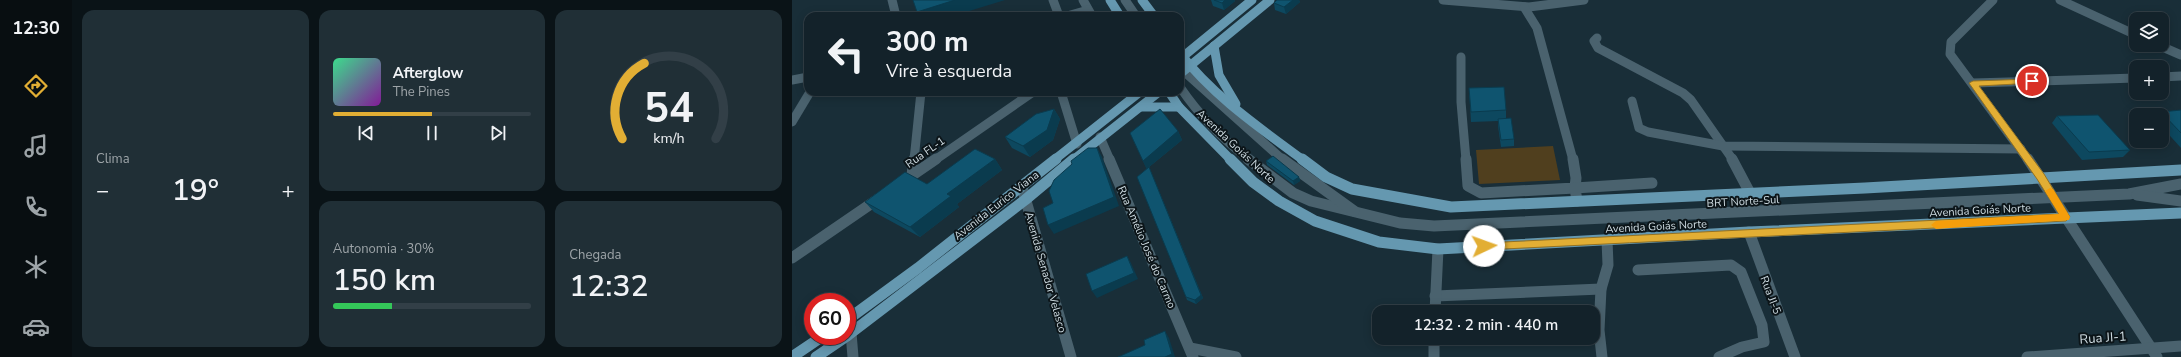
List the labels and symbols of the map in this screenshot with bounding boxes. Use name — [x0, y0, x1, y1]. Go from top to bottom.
pin — [2015, 64, 2049, 98]
street label: Avenida Goiás Norte — [1193, 106, 1278, 187]
street label: Rua FL-1 — [903, 133, 948, 171]
street label: Avenida Eurico Viana — [951, 167, 1042, 243]
street label: Rua Amélio José do Carmo — [1114, 184, 1179, 311]
street label: BRT Norte-Sul — [1706, 192, 1781, 211]
street label: Avenida Goiás Norte — [1929, 200, 2031, 221]
street label: Avenida Senador Velasco — [1021, 210, 1070, 334]
street label: Avenida Goiás Norte — [1605, 216, 1707, 237]
position arrow — [1463, 225, 1505, 267]
street label: Rua JI-5 — [1756, 274, 1785, 317]
speed limit sign: 60 — [804, 293, 856, 345]
street label: Rua JI-1 — [2079, 327, 2127, 349]

